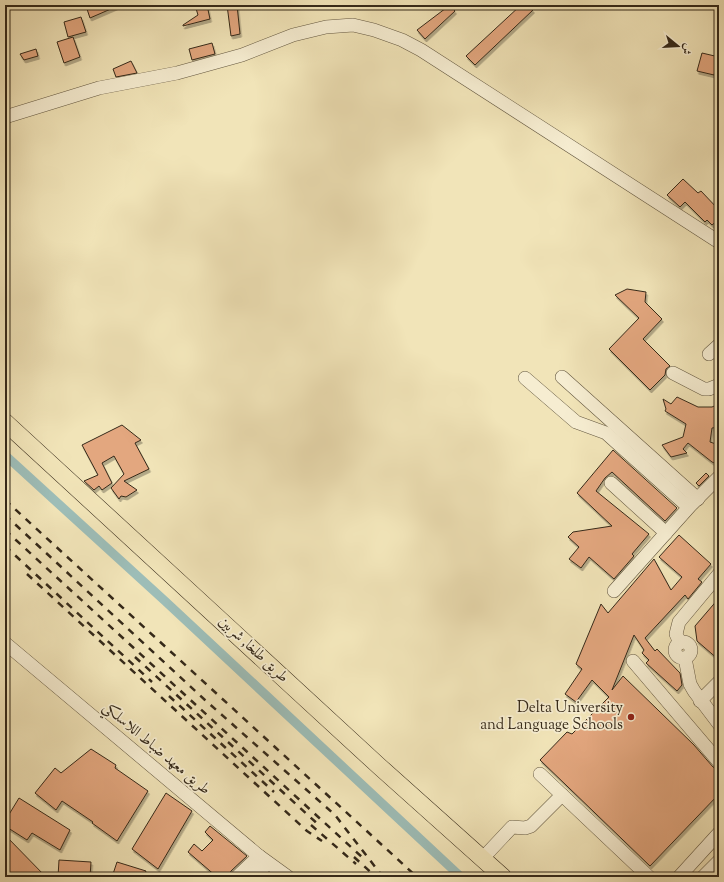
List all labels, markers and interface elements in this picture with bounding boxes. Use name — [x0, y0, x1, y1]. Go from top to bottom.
north arrow — [658, 26, 698, 66]
text: ش — [677, 41, 696, 57]
street label: طريق طلخا, شربين — [213, 612, 293, 688]
street label: طريق معهد ضباط اللاسلكي — [96, 698, 214, 802]
place label: Delta University and Language Schools — [480, 698, 624, 736]
marker: Delta University and Language Schools — [626, 712, 636, 722]

